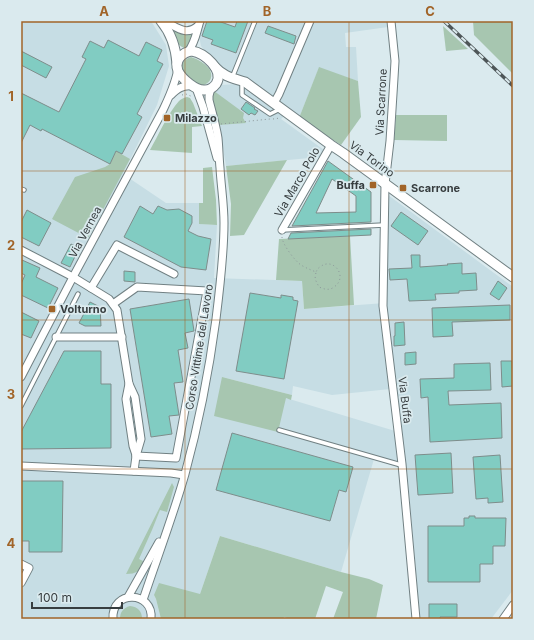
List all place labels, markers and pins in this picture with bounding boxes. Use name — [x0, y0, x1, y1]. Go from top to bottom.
place label: Milazzo — [175, 111, 217, 125]
marker: Milazzo — [162, 113, 172, 123]
place label: Buffa — [336, 178, 365, 192]
marker: Buffa — [368, 180, 378, 190]
place label: Scarrone — [411, 181, 461, 195]
marker: Scarrone — [398, 183, 408, 193]
place label: Volturno — [60, 302, 107, 316]
marker: Volturno — [47, 304, 57, 314]

